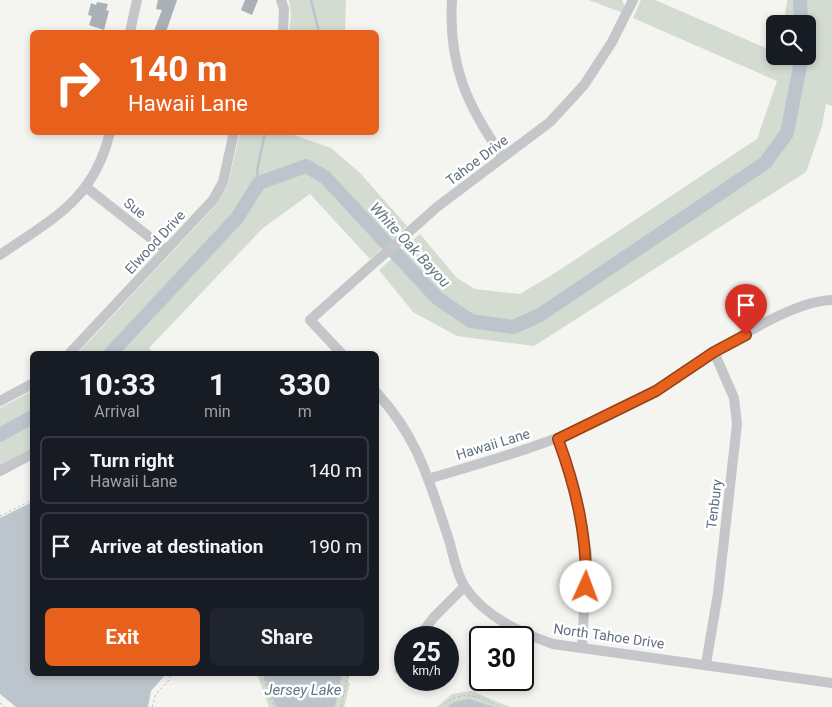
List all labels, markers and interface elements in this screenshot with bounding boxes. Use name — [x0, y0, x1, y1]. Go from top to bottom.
map controls — [766, 15, 816, 65]
button: search — [766, 15, 816, 65]
text: 140 m — [128, 49, 227, 90]
icon: right — [45, 50, 110, 115]
text: Hawaii Lane — [128, 91, 248, 116]
street label: Tahoe Drive — [443, 132, 511, 188]
street label: Sue — [121, 194, 149, 222]
water label: White Oak Bayou — [366, 199, 454, 291]
street label: Elwood Drive — [122, 207, 188, 277]
pin — [725, 284, 767, 335]
icon: arrive — [732, 291, 760, 319]
text: 10:33 — [78, 367, 156, 402]
text: 1 — [209, 367, 226, 402]
text: 330 — [279, 367, 331, 402]
text: Arrival — [94, 402, 140, 421]
text: min — [204, 402, 231, 421]
text: m — [298, 402, 312, 421]
street label: Hawaii Lane — [454, 425, 532, 463]
text: Turn right — [90, 449, 174, 472]
icon: right — [47, 456, 75, 484]
text: 140 m — [309, 459, 362, 482]
text: Hawaii Lane — [90, 472, 177, 491]
street label: Tenbury — [703, 478, 725, 530]
icon: arrive — [47, 532, 75, 560]
text: Arrive at destination — [90, 535, 263, 558]
text: 190 m — [309, 535, 362, 558]
position arrow — [559, 560, 611, 612]
button: Exit — [45, 608, 200, 666]
button: Share — [210, 608, 364, 666]
street label: North Tahoe Drive — [553, 620, 665, 652]
speed limit sign: 30 — [469, 626, 534, 691]
text: 25 — [412, 638, 441, 667]
text: km/h — [412, 664, 441, 678]
water label: Jersey Lake — [264, 681, 342, 699]

